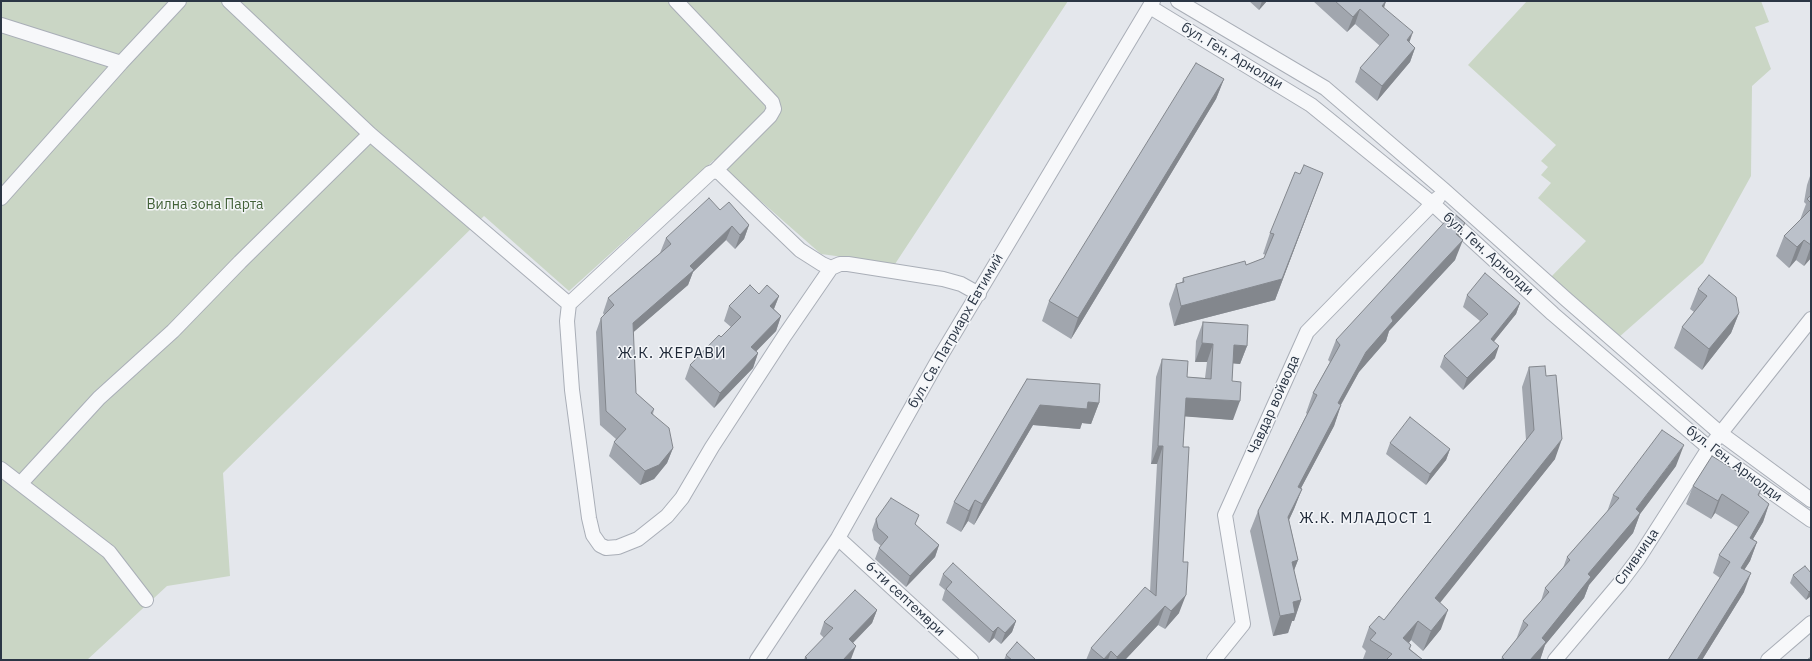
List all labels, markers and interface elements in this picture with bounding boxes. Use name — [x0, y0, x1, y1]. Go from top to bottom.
street label: бул. Ген. Арнолди — [1178, 19, 1286, 93]
park label: Вилна зона Парта — [146, 197, 264, 213]
street label: бул. Ген. Арнолди — [1439, 209, 1537, 299]
street label: бул. Св. Патриарх Евтимий — [905, 251, 1007, 411]
district label: Ж.К. ЖЕРАВИ — [617, 345, 727, 363]
street label: Чавдар войвода — [1245, 353, 1303, 457]
street label: бул. Ген. Арнолди — [1683, 422, 1785, 506]
district label: Ж.К. МЛАДОСТ 1 — [1299, 510, 1433, 528]
street label: Сливница — [1611, 526, 1663, 588]
street label: 6-ти септември — [862, 558, 948, 640]

